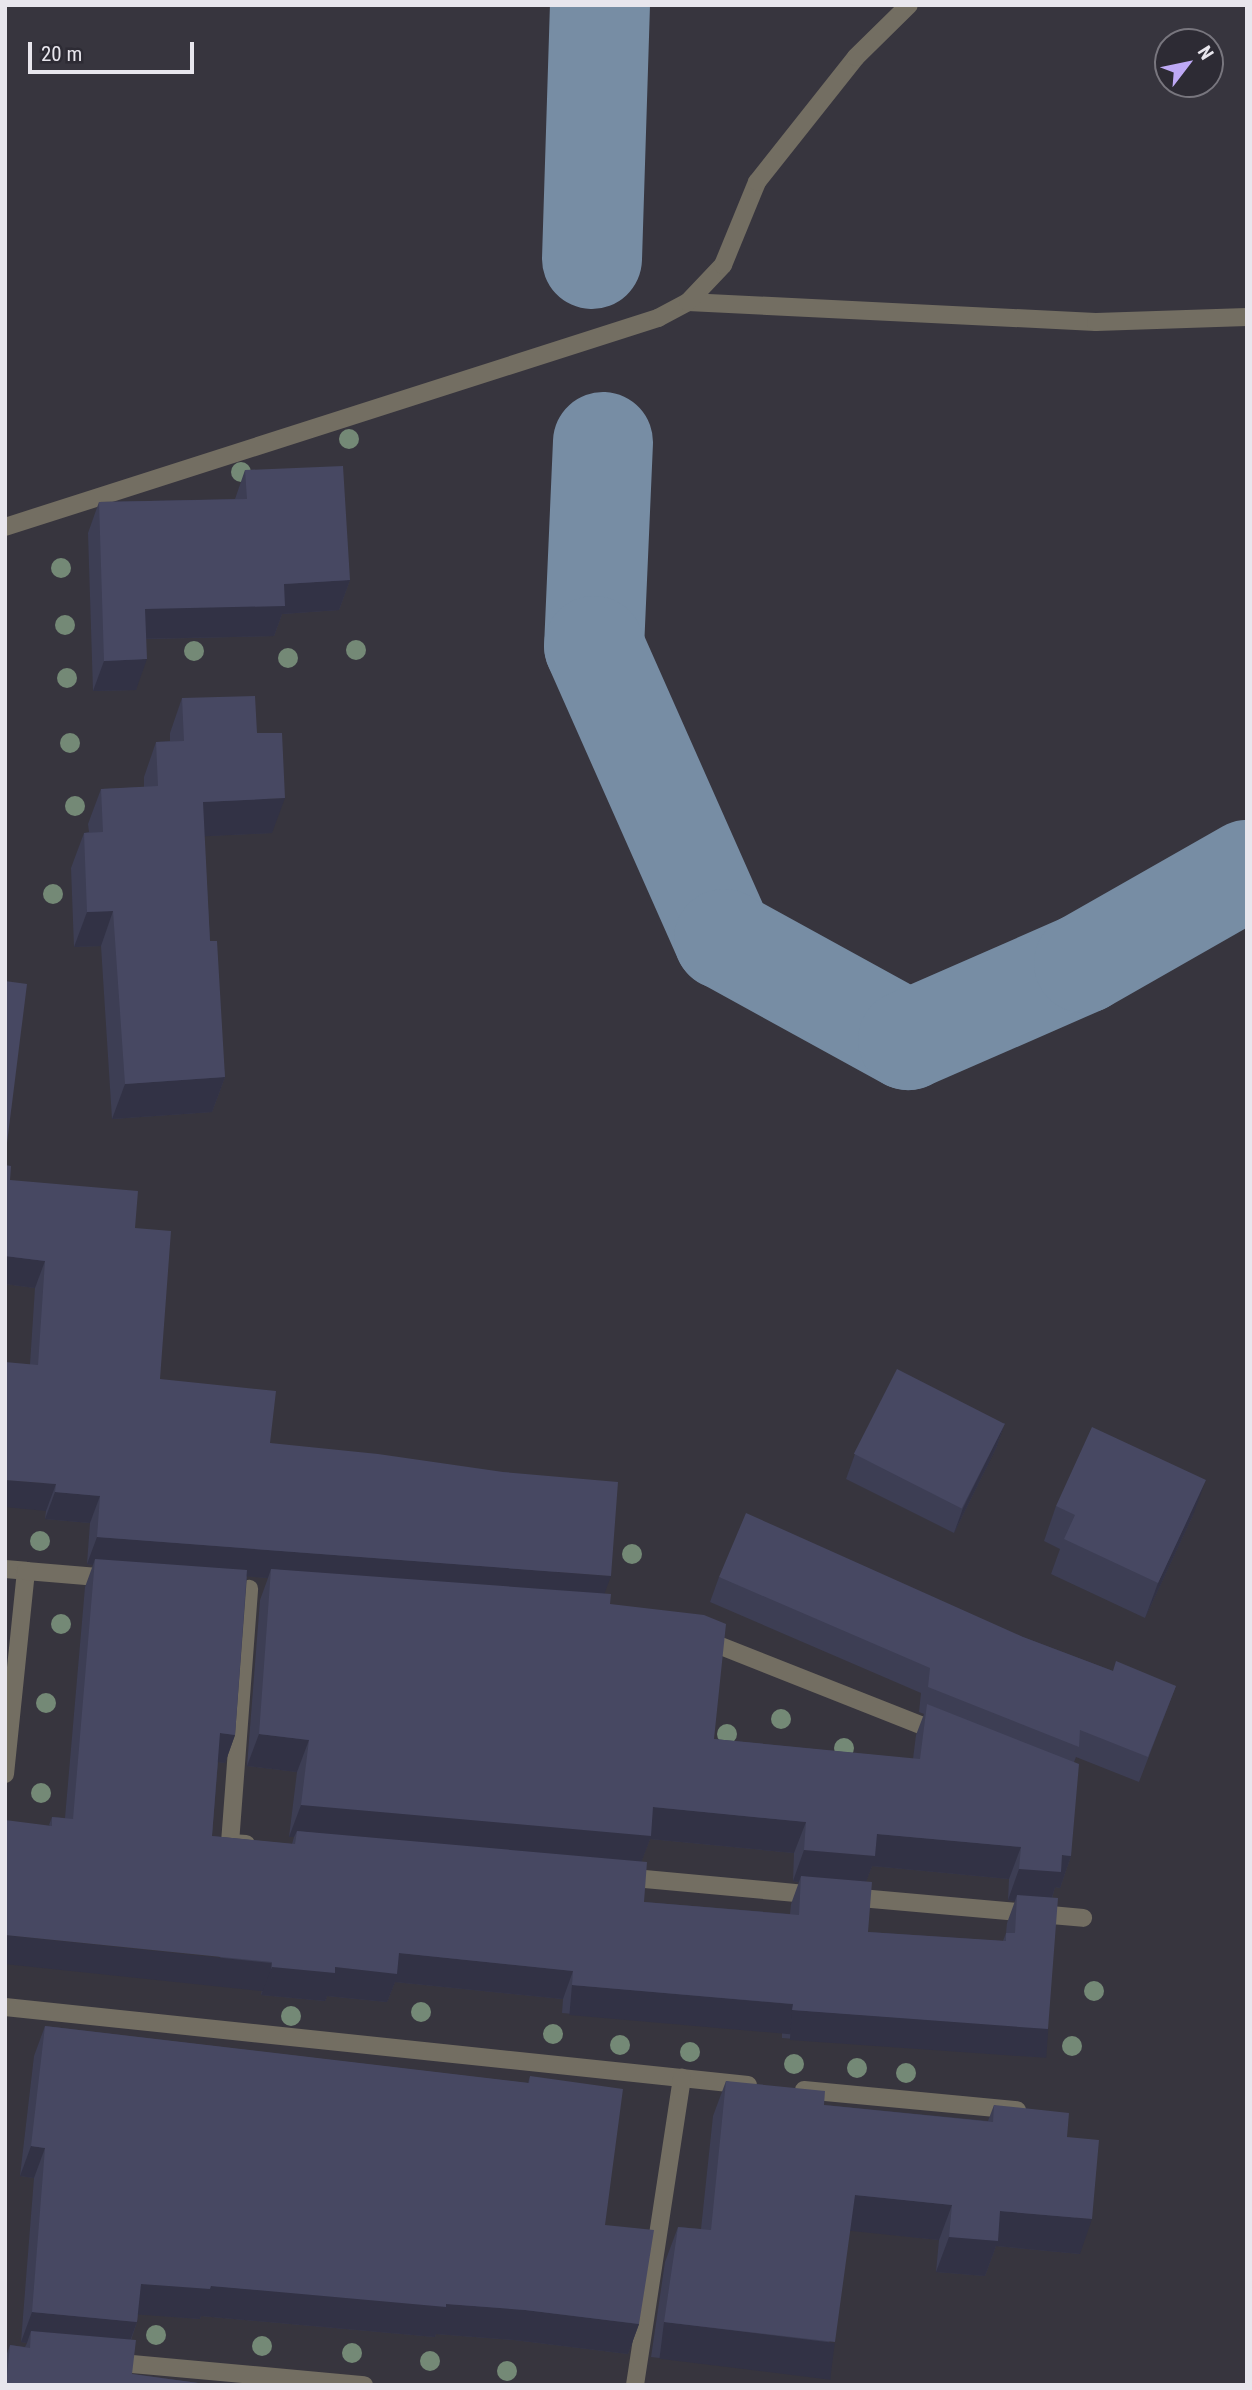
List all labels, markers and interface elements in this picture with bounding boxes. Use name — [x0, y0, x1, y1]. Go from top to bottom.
scale bar — [32, 28, 198, 72]
north arrow — [1154, 28, 1224, 98]
text: 20 m — [41, 42, 82, 66]
text: N — [1193, 42, 1218, 64]

